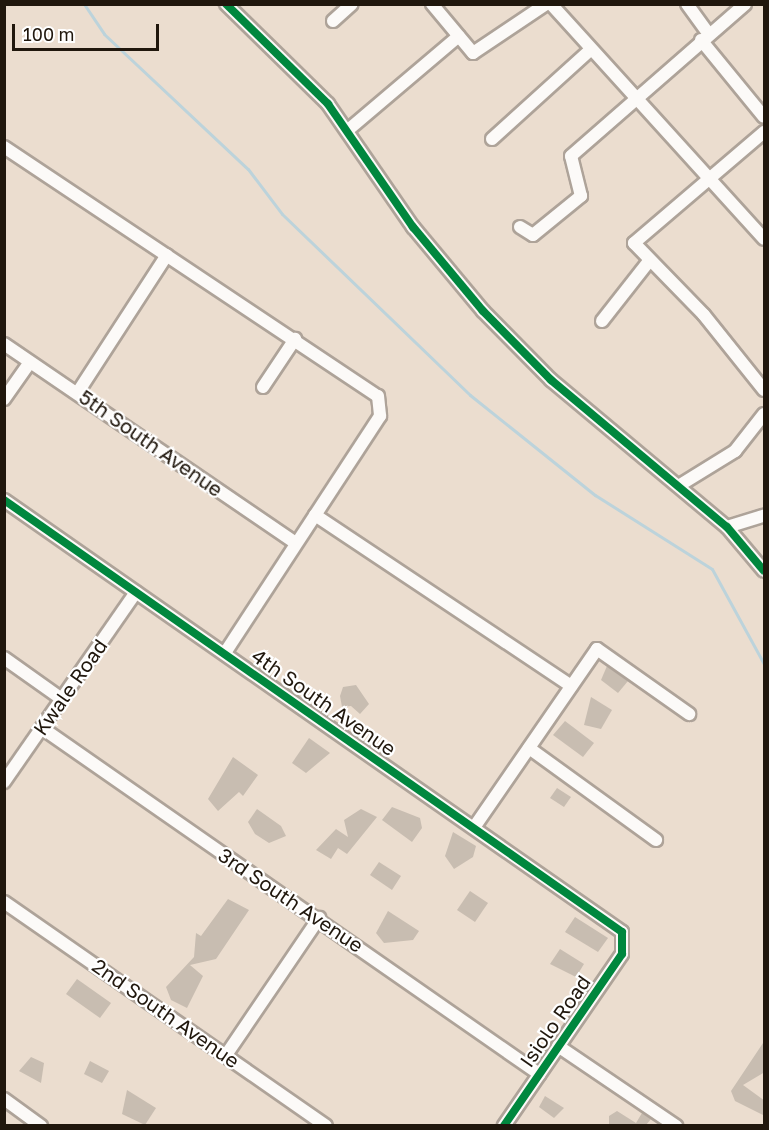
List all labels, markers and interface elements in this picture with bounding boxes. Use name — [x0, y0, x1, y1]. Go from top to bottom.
scale bar — [15, 12, 162, 50]
text: 100 m — [23, 23, 74, 45]
street label: 5th South Avenue — [75, 385, 227, 501]
street label: Kwale Road — [28, 634, 112, 740]
street label: 4th South Avenue — [247, 643, 401, 761]
street label: 3rd South Avenue — [214, 843, 368, 957]
street label: 2nd South Avenue — [88, 953, 244, 1073]
street label: Isiolo Road — [515, 971, 595, 1071]

